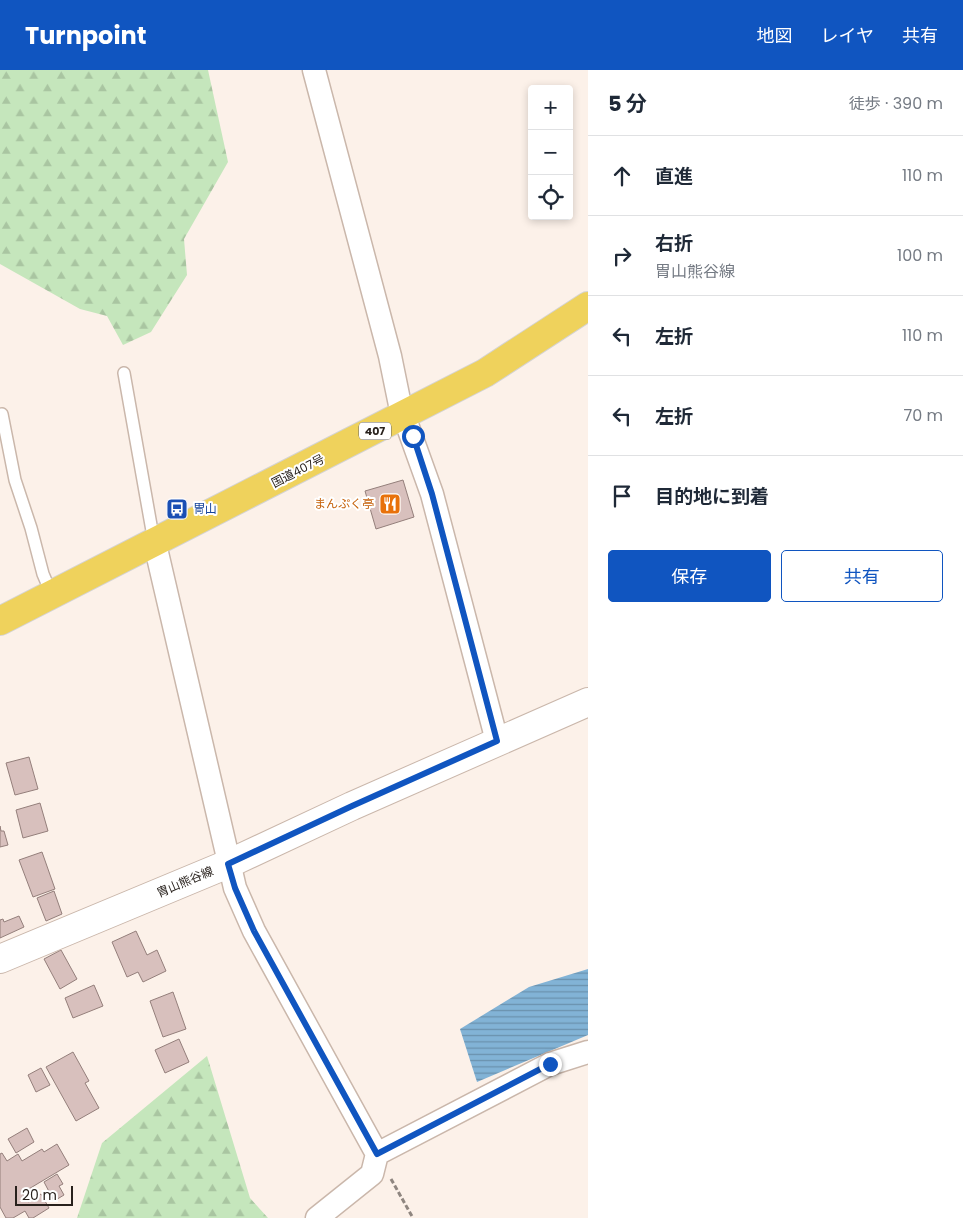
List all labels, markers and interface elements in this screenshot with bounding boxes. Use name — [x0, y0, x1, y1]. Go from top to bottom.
text: Turnpoint — [25, 19, 146, 52]
text: 地図 — [757, 23, 793, 48]
text: レイヤ — [821, 23, 874, 48]
text: 共有 — [902, 23, 938, 48]
map controls — [528, 85, 573, 220]
button: + — [528, 85, 573, 130]
text: 5 分 — [608, 89, 647, 118]
text: 徒歩 · 390 m — [849, 92, 943, 115]
button: − — [528, 130, 573, 175]
icon: ahead — [608, 162, 636, 190]
text: 直進 — [655, 163, 693, 190]
text: 110 m — [902, 164, 943, 187]
button: locate — [528, 175, 573, 220]
text: 右折 — [655, 230, 693, 257]
icon: right — [608, 242, 636, 270]
text: 100 m — [897, 244, 943, 267]
text: 胄山熊谷線 — [655, 260, 735, 283]
icon: left — [608, 322, 636, 350]
text: 左折 — [655, 323, 693, 350]
text: 110 m — [902, 324, 943, 347]
icon: left — [608, 402, 636, 430]
text: 左折 — [655, 403, 693, 430]
text: 70 m — [903, 404, 943, 427]
road number: 407 — [359, 422, 391, 440]
route start — [402, 425, 425, 448]
street label: 国道407号 — [268, 450, 327, 491]
icon: arrive — [608, 482, 636, 510]
text: 目的地に到着 — [655, 483, 769, 510]
restaurant icon: まんぷく亭 — [378, 492, 402, 516]
place label: まんぷく亭 — [314, 495, 374, 512]
bus stop icon: 冑山 — [165, 497, 189, 521]
place label: 冑山 — [193, 500, 217, 517]
button: 保存 — [608, 550, 771, 602]
button: 共有 — [781, 550, 943, 602]
street label: 胄山熊谷線 — [154, 862, 216, 901]
route end — [539, 1053, 562, 1076]
scale bar — [15, 1183, 72, 1206]
text: 20 m — [22, 1185, 57, 1205]

